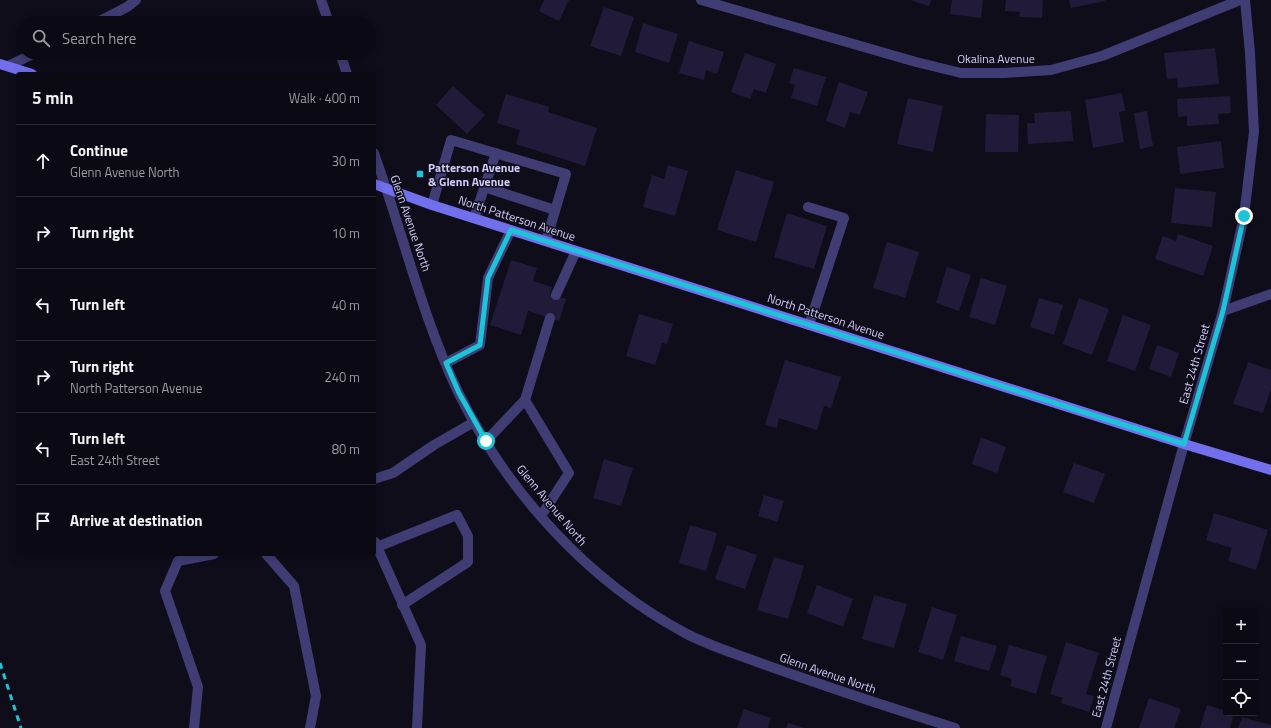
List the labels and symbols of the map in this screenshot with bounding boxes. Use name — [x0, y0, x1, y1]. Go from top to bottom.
street label: Okalina Avenue — [957, 49, 1035, 68]
place label: Patterson Avenue & Glenn Avenue — [428, 158, 520, 191]
marker: Patterson Avenue & Glenn Avenue — [415, 169, 425, 179]
street label: Glenn Avenue North — [386, 172, 436, 274]
street label: North Patterson Avenue — [456, 190, 578, 246]
route end — [1235, 207, 1253, 225]
street label: North Patterson Avenue — [765, 288, 887, 344]
street label: East 24th Street — [1173, 321, 1215, 406]
route start — [477, 432, 495, 450]
street label: Glenn Avenue North — [512, 460, 592, 550]
street label: East 24th Street — [1086, 634, 1126, 719]
street label: Glenn Avenue North — [777, 648, 879, 698]

